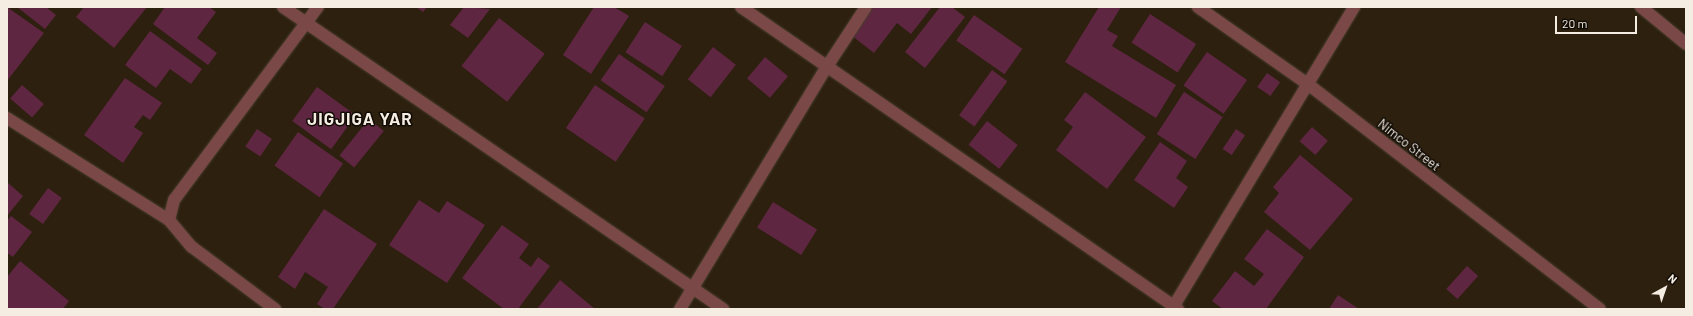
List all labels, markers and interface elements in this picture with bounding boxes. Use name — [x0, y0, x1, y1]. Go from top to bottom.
scale bar — [1557, 8, 1639, 34]
text: 20 m — [1562, 16, 1588, 30]
district label: JIGJIGA YAR — [307, 109, 413, 129]
street label: Nimco Street — [1375, 116, 1443, 174]
north arrow — [1645, 268, 1685, 308]
text: N — [1666, 271, 1680, 286]

